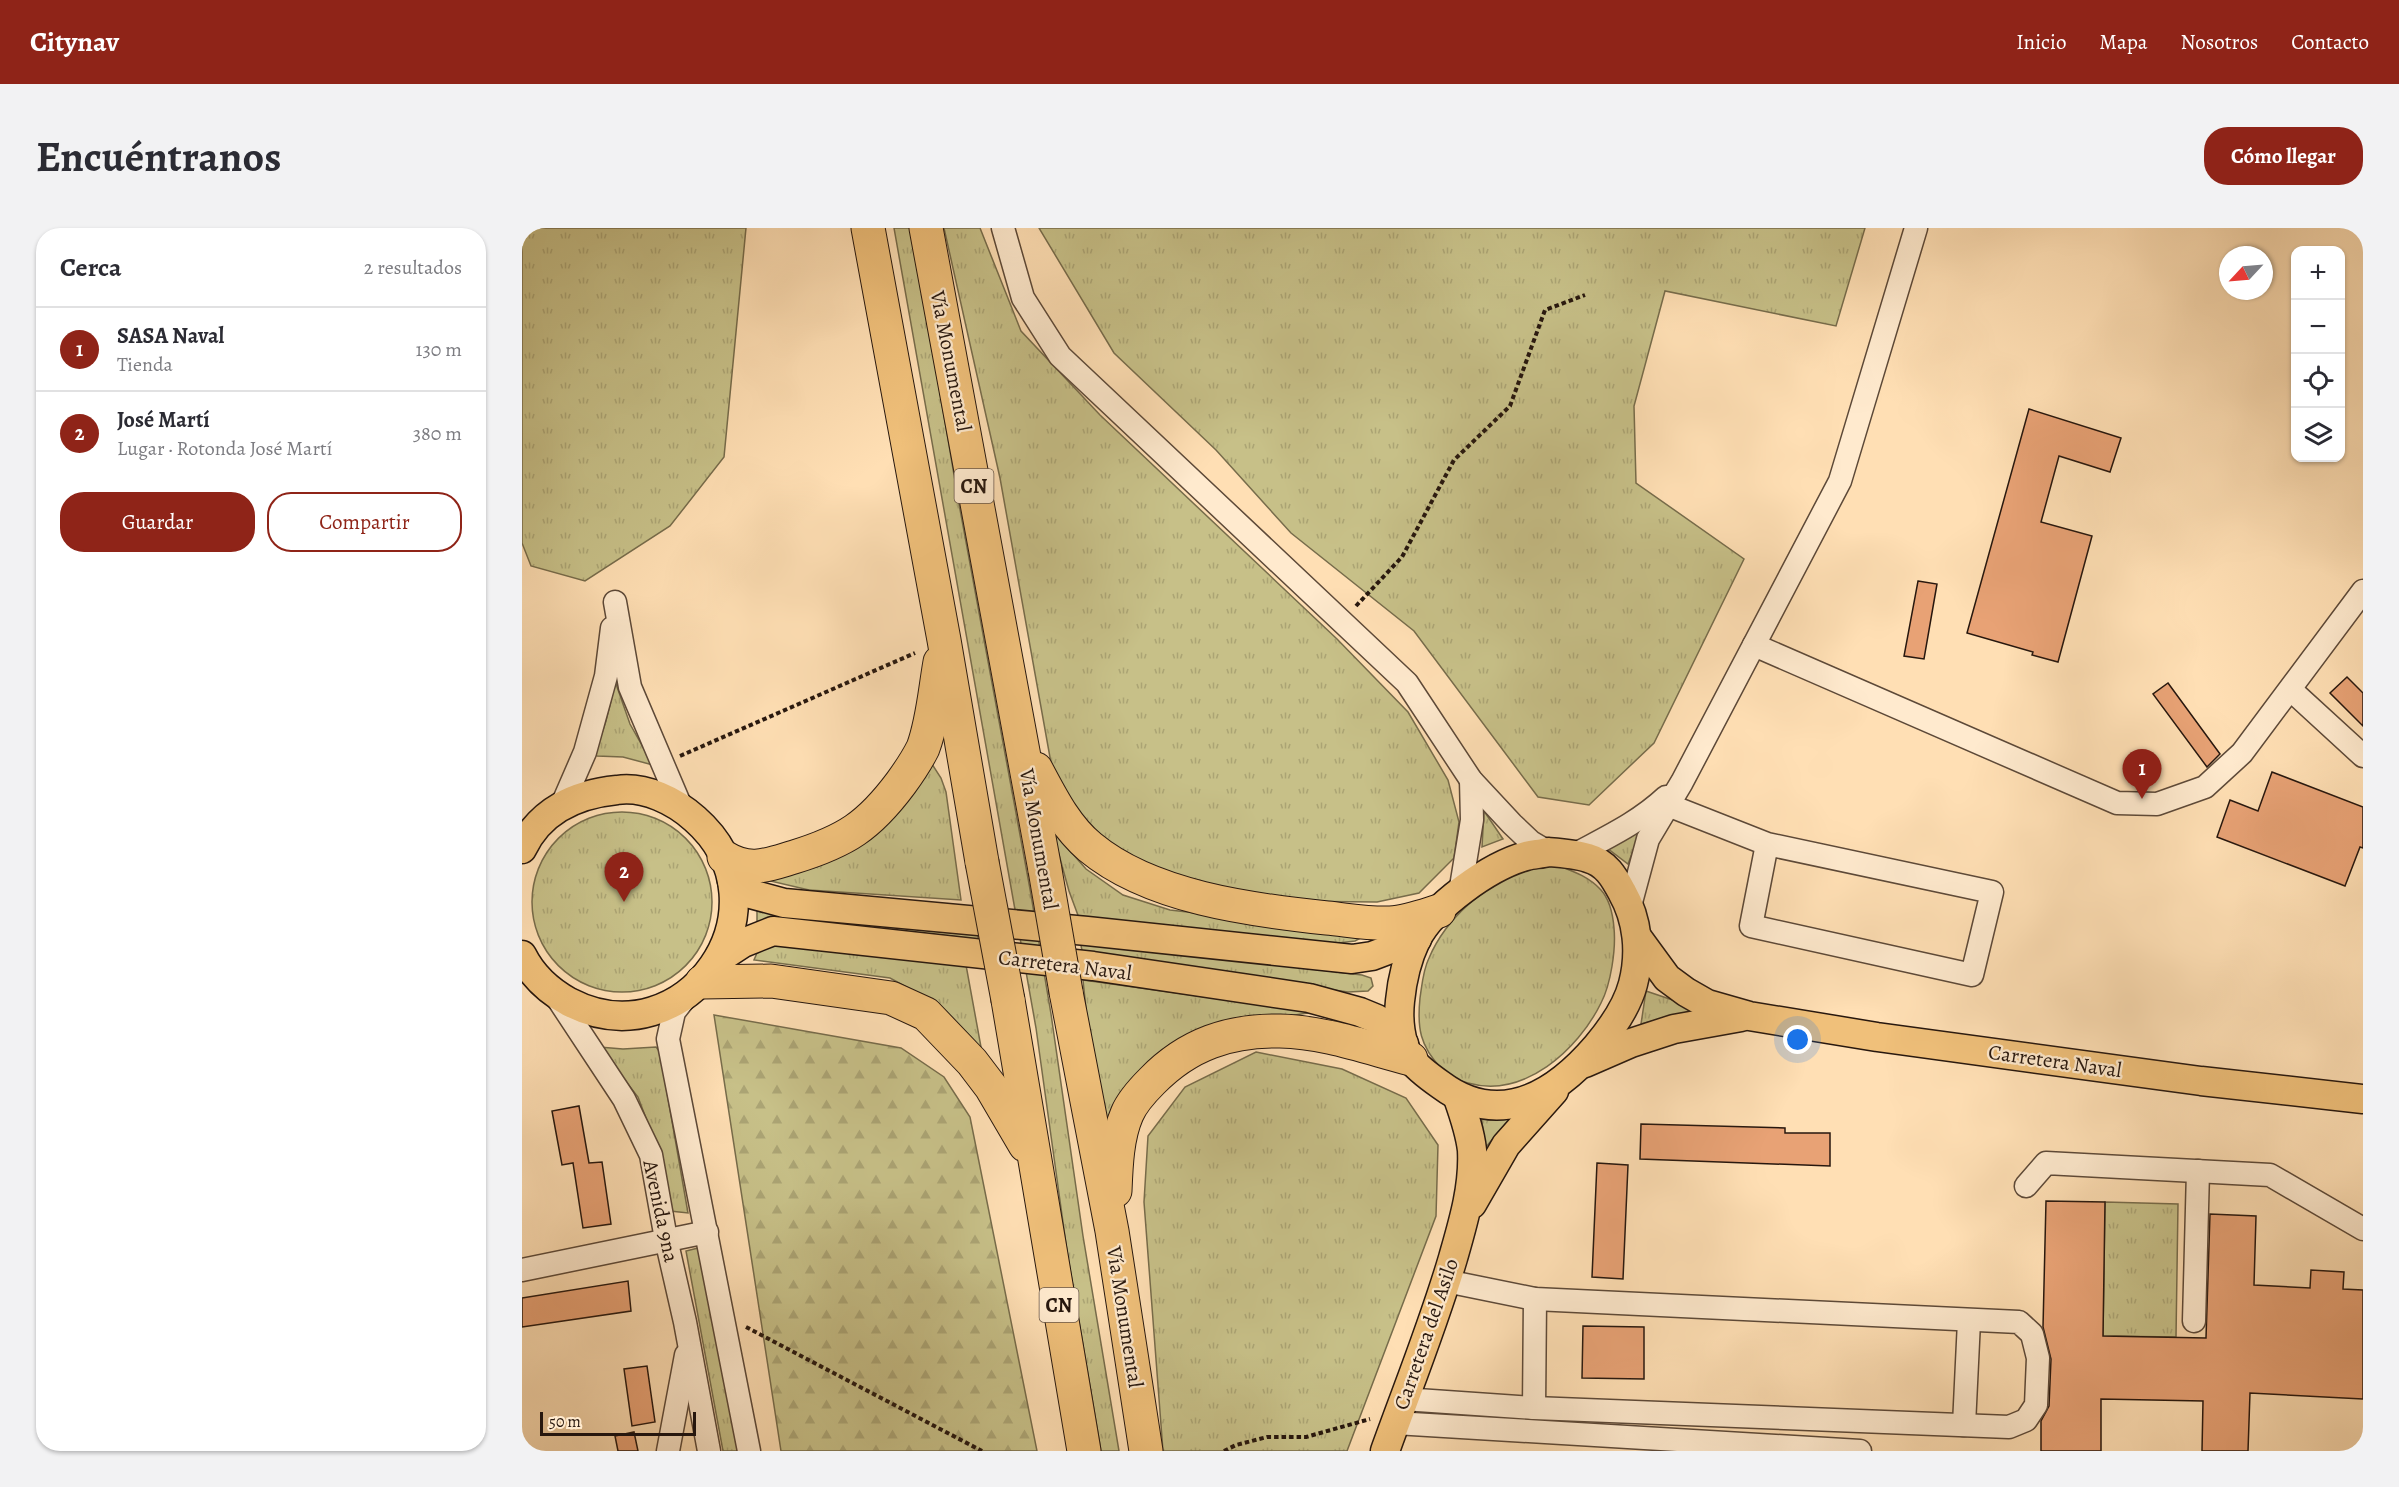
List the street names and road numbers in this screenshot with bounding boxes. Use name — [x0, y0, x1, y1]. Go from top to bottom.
street label: Vía Monumental — [923, 287, 978, 434]
road number: CN — [954, 469, 994, 503]
street label: Vía Monumental — [1013, 765, 1065, 912]
street label: Carretera Naval — [997, 943, 1133, 987]
street label: Carretera Naval — [1987, 1038, 2123, 1084]
street label: Avenida 9na — [636, 1156, 686, 1265]
street label: Vía Monumental — [1100, 1243, 1150, 1390]
street label: Carretera del Asilo — [1387, 1255, 1465, 1413]
road number: CN — [1040, 1288, 1078, 1322]

